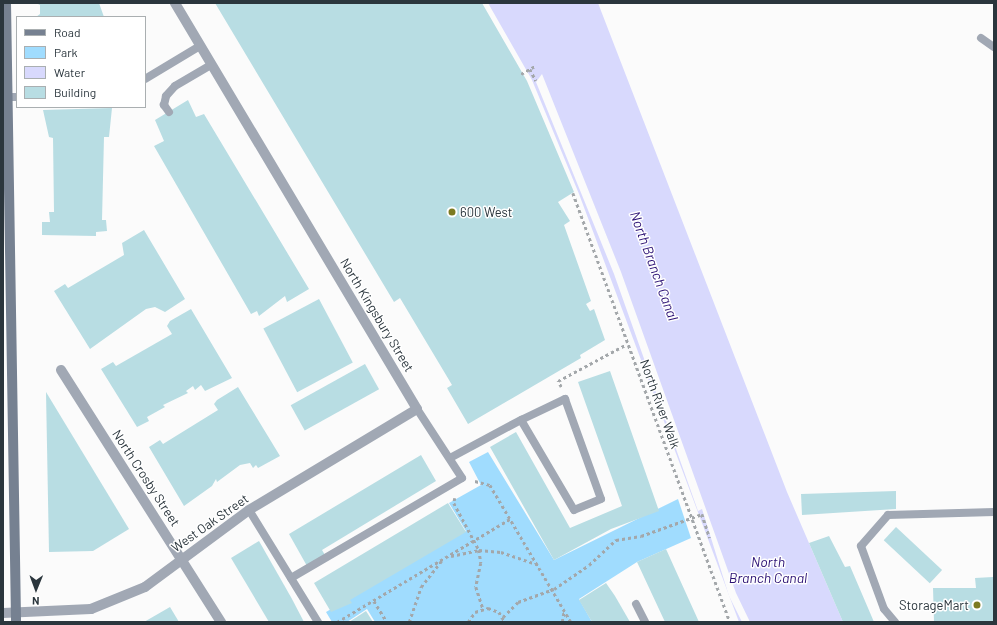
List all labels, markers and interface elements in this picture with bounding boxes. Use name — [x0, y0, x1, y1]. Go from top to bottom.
legend — [16, 16, 146, 108]
text: Road — [54, 25, 81, 39]
text: Park — [54, 45, 78, 59]
text: Water — [54, 65, 85, 79]
text: Building — [54, 85, 96, 99]
place label: 600 West — [460, 204, 513, 220]
marker: 600 West — [447, 207, 457, 217]
water label: North Branch Canal — [626, 209, 682, 323]
street label: North Kingsbury Street — [337, 255, 417, 375]
street label: North River Walk — [637, 357, 683, 451]
street label: North Crosby Street — [109, 427, 183, 529]
street label: West Oak Street — [168, 491, 252, 555]
water label: North Branch Canal — [729, 554, 807, 586]
north arrow — [16, 569, 56, 609]
text: N — [32, 595, 40, 608]
place label: StorageMart — [899, 597, 969, 613]
marker: StorageMart — [972, 600, 982, 610]

